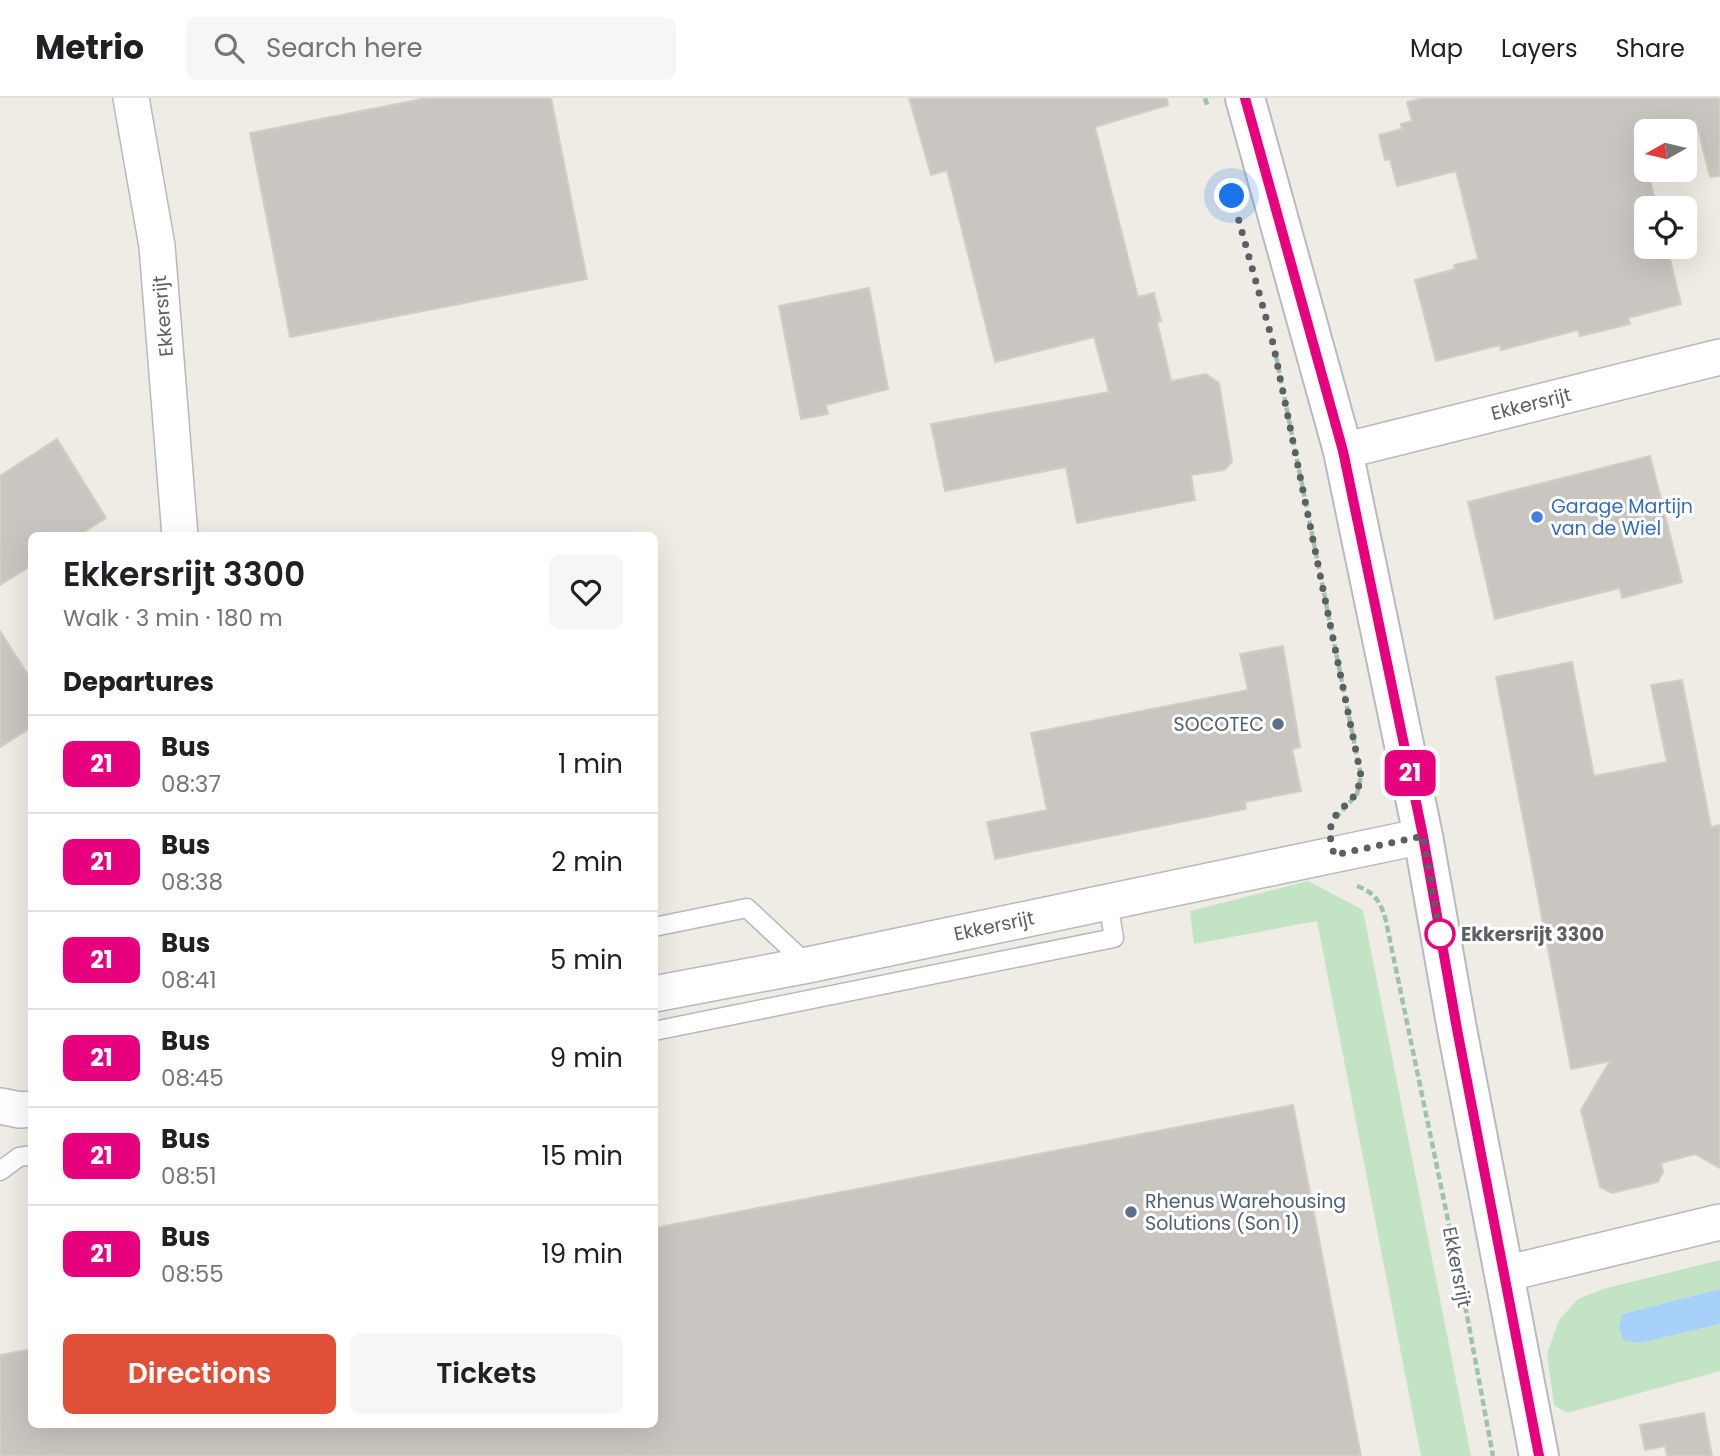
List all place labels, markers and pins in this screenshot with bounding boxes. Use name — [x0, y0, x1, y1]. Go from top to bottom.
place label: Garage Martijn van de Wiel — [1551, 493, 1693, 542]
marker: Garage Martijn van de Wiel — [1529, 509, 1545, 525]
place label: SOCOTEC — [1174, 711, 1264, 738]
marker: SOCOTEC — [1270, 716, 1286, 732]
marker: Ekkersrijt 3300 — [1425, 919, 1455, 949]
place label: Ekkersrijt 3300 — [1461, 921, 1604, 948]
place label: Rhenus Warehousing Solutions (Son 1) — [1145, 1188, 1346, 1237]
marker: Rhenus Warehousing Solutions (Son 1) — [1123, 1204, 1139, 1220]

